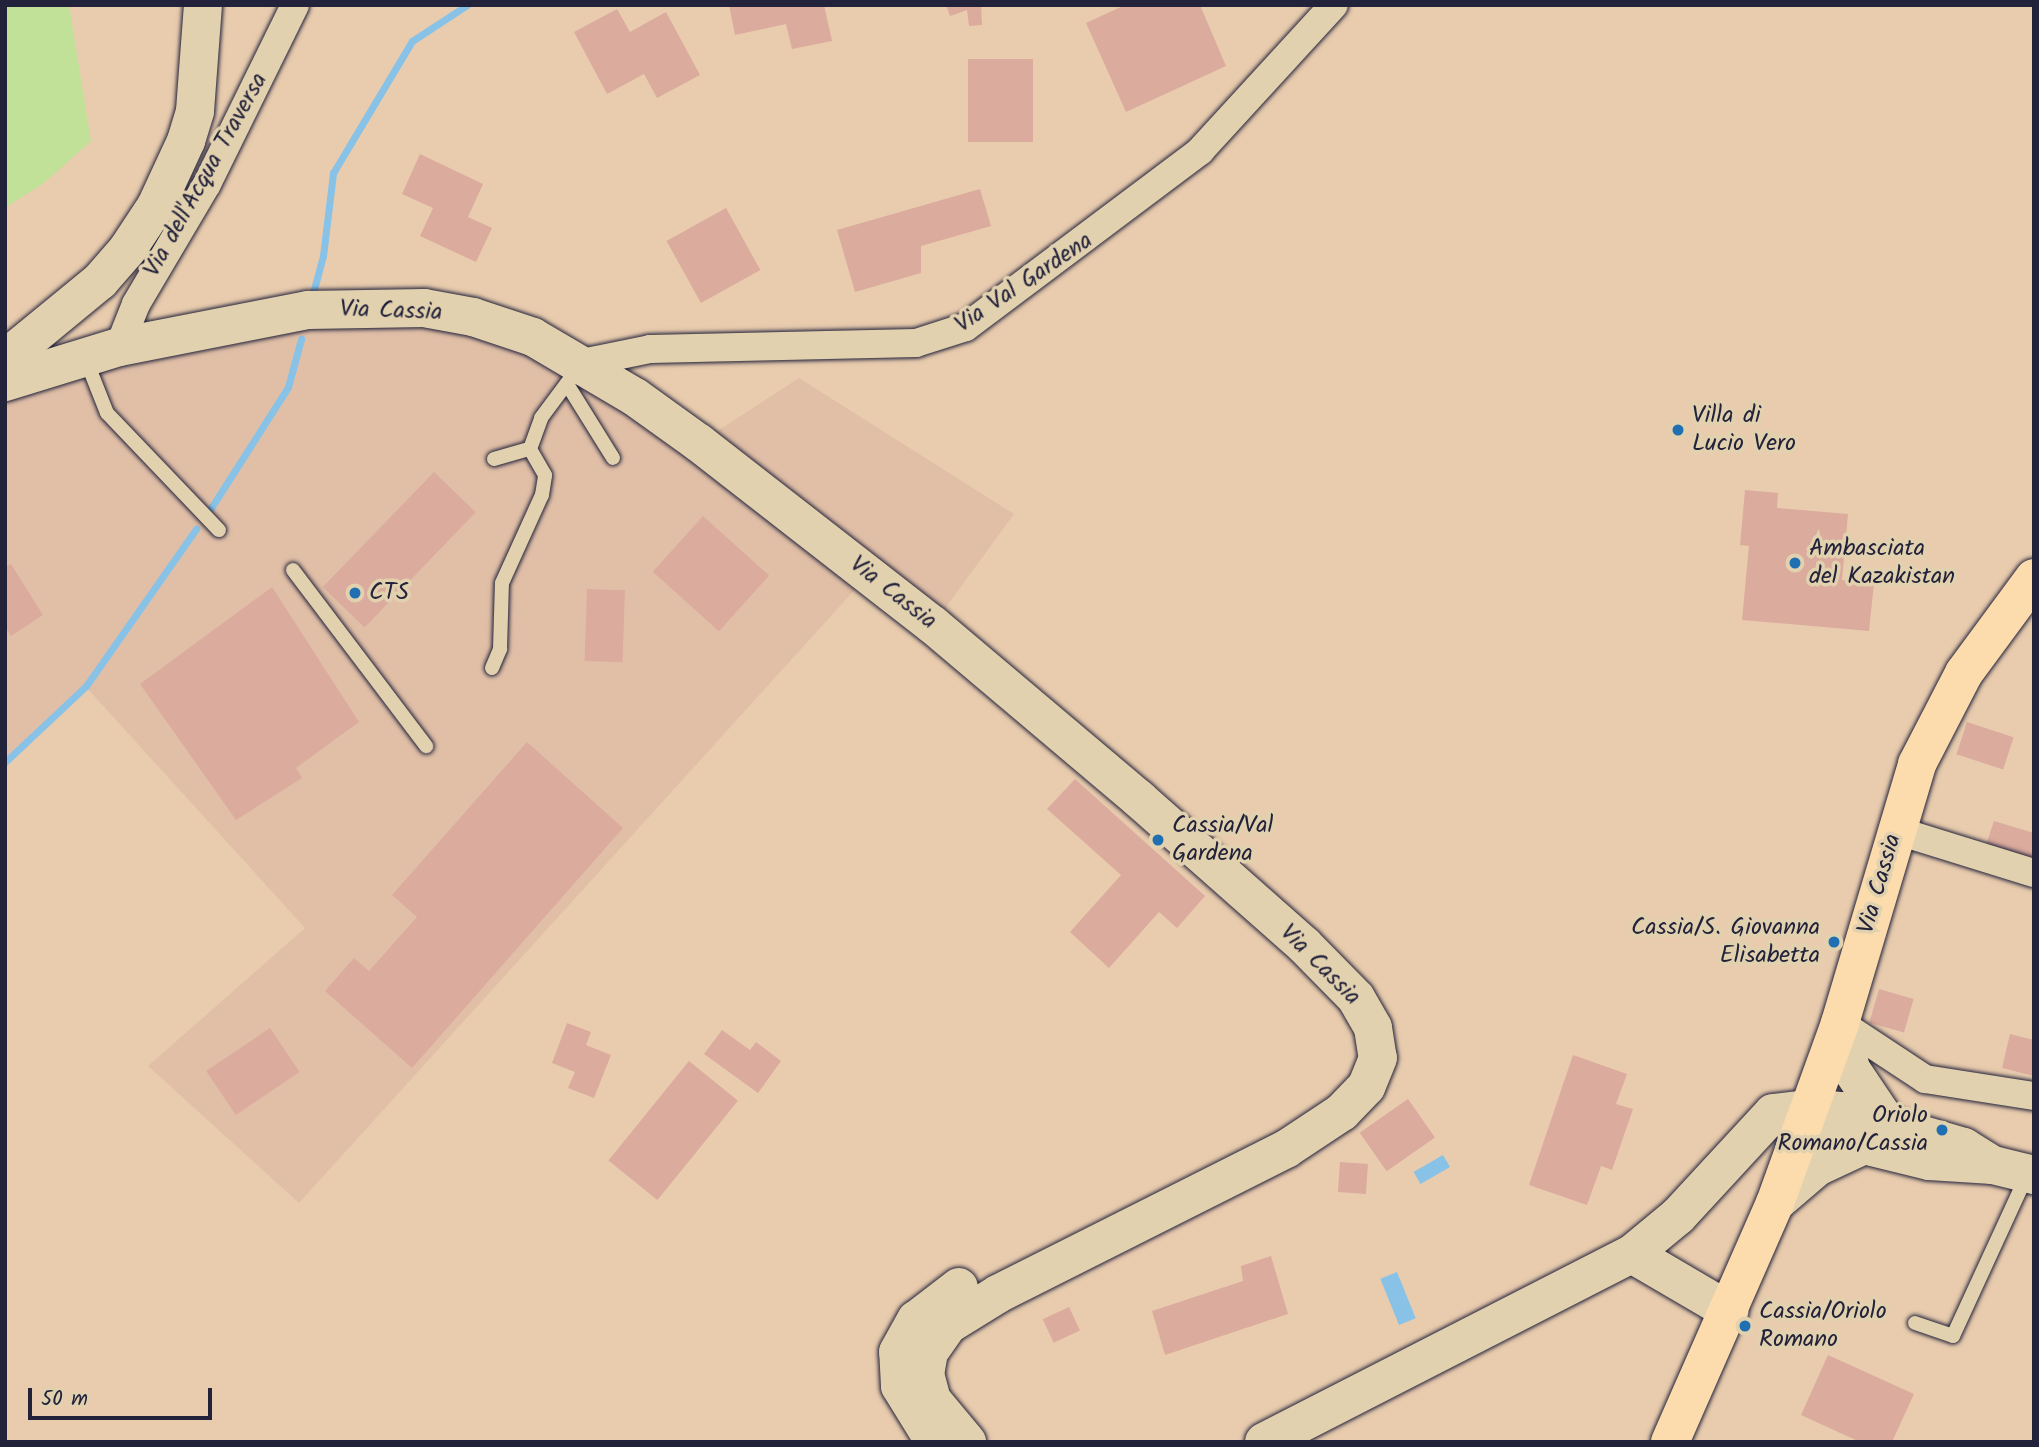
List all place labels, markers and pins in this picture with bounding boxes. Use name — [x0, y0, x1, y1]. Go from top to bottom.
place label: Villa di Lucio Vero — [1692, 402, 1796, 458]
marker: Villa di Lucio Vero — [1670, 422, 1686, 438]
place label: Ambasciata del Kazakistan — [1809, 535, 1955, 591]
marker: Ambasciata del Kazakistan — [1787, 555, 1803, 571]
place label: CTS — [369, 579, 409, 607]
marker: CTS — [347, 585, 363, 601]
place label: Cassia/Val Gardena — [1172, 812, 1273, 868]
marker: Cassia/Val Gardena — [1150, 832, 1166, 848]
place label: Cassia/S. Giovanna Elisabetta — [1631, 914, 1820, 970]
marker: Cassia/S. Giovanna Elisabetta — [1826, 934, 1842, 950]
place label: Oriolo Romano/Cassia — [1778, 1102, 1928, 1158]
marker: Oriolo Romano/Cassia — [1934, 1122, 1950, 1138]
place label: Cassia/Oriolo Romano — [1759, 1298, 1887, 1354]
marker: Cassia/Oriolo Romano — [1737, 1318, 1753, 1334]

